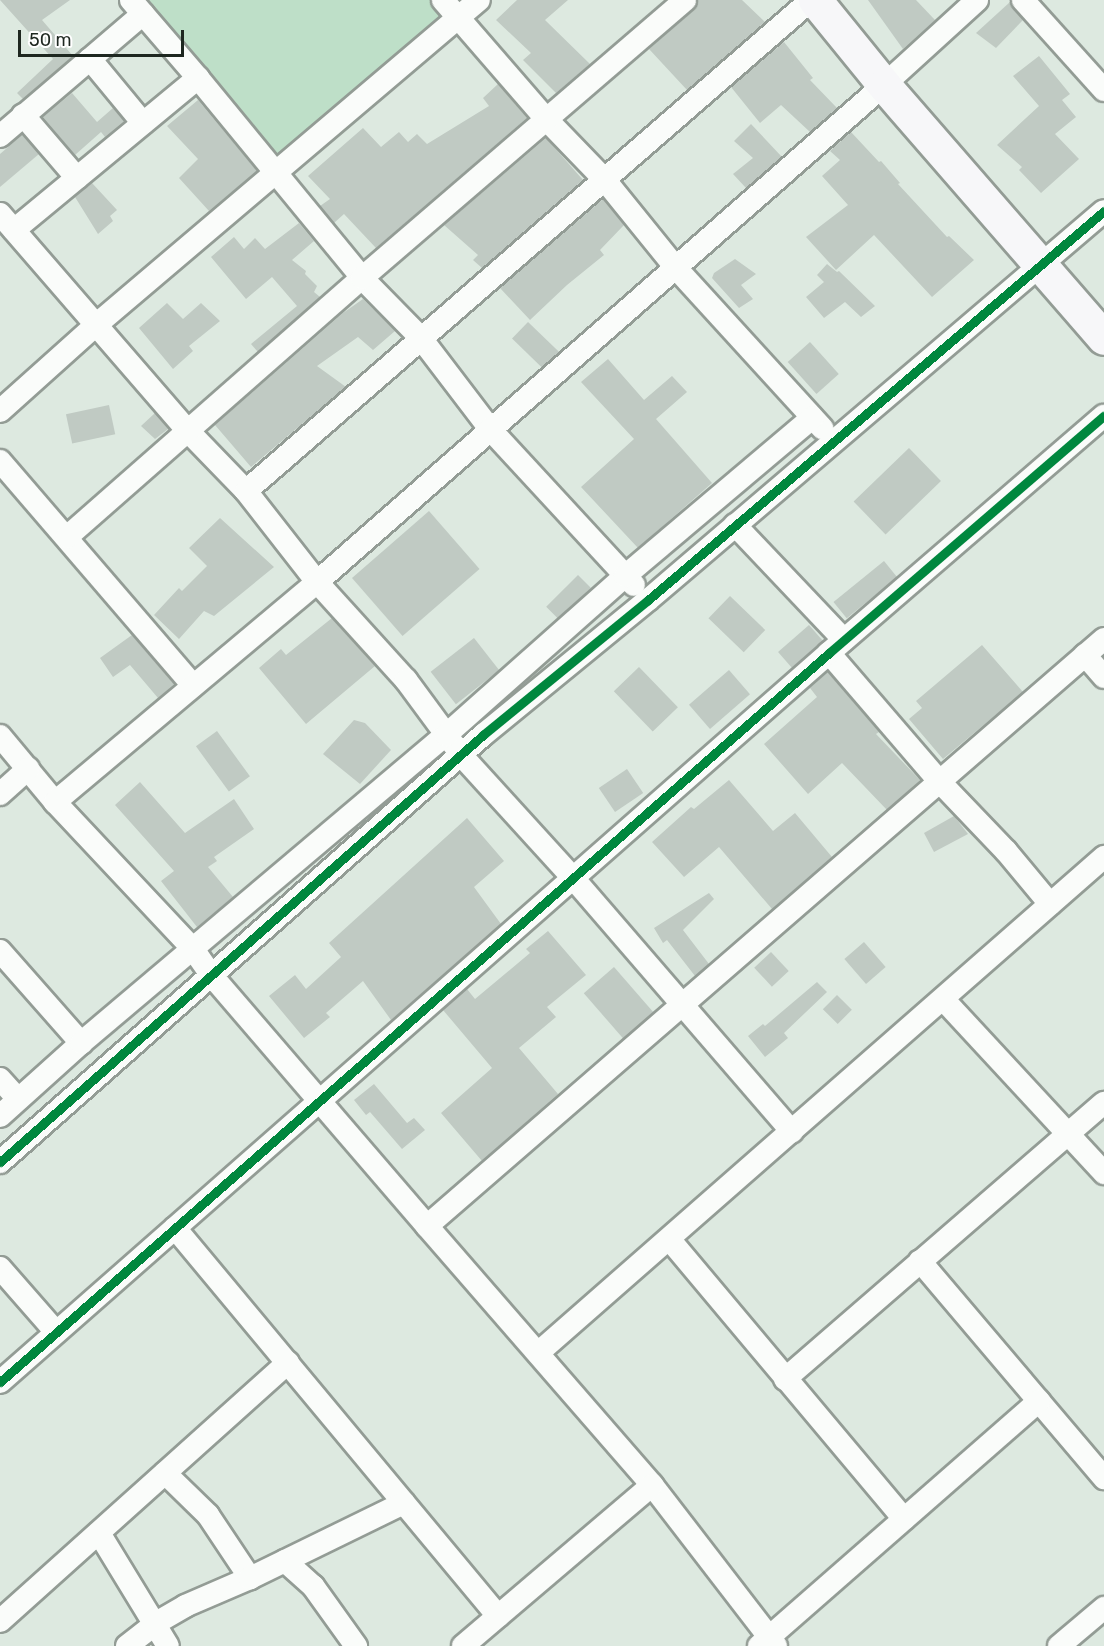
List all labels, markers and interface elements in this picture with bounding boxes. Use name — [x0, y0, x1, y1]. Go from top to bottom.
scale bar — [21, 18, 188, 56]
text: 50 m — [29, 29, 72, 51]

